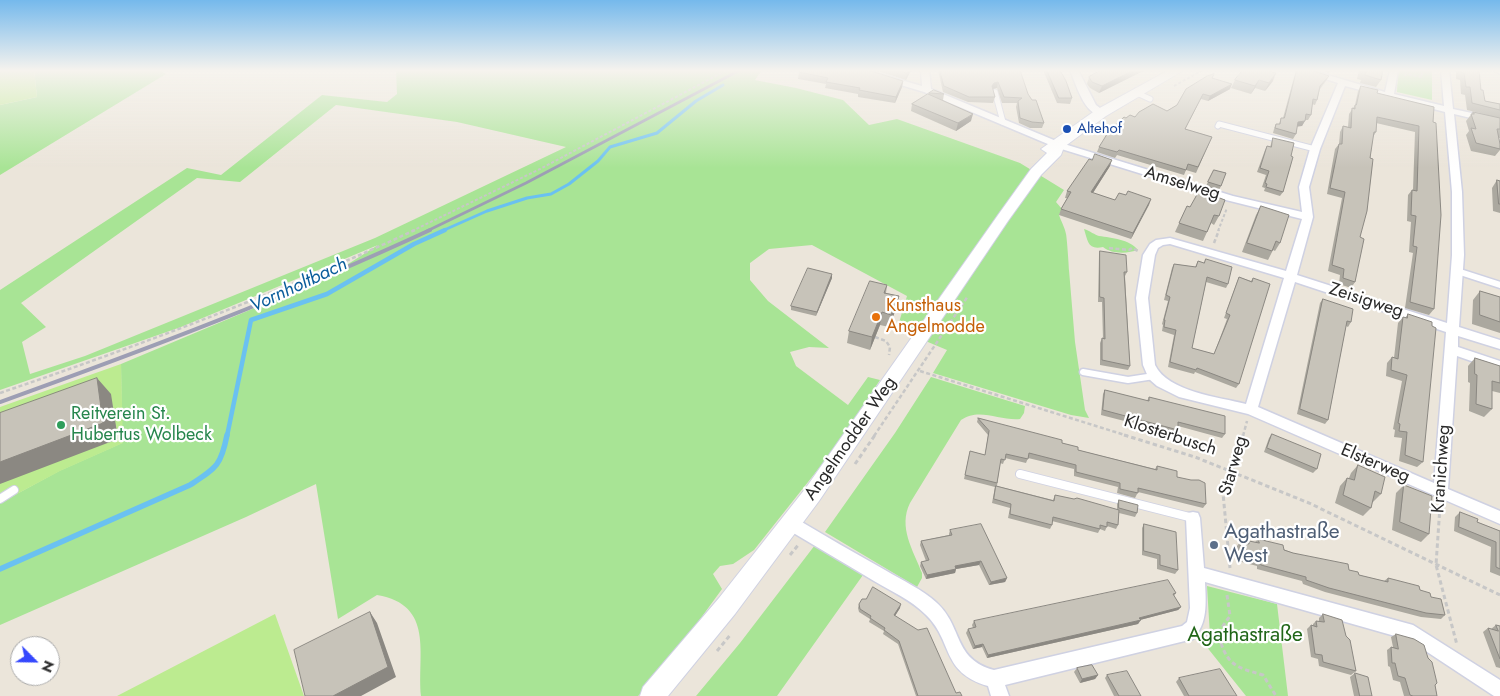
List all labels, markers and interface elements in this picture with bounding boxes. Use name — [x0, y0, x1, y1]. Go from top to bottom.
place label: Altehof — [1077, 120, 1122, 138]
marker: Altehof — [1061, 123, 1073, 135]
street label: Amselweg — [1142, 162, 1222, 206]
water label: Vornholtbach — [247, 254, 351, 318]
street label: Zeisigweg — [1326, 279, 1406, 323]
place label: Kunsthaus Angelmodde — [886, 296, 985, 338]
marker: Kunsthaus Angelmodde — [870, 311, 882, 323]
street label: Angelmodder Weg — [800, 373, 902, 505]
place label: Reitverein St. Hubertus Wolbeck — [71, 404, 212, 446]
street label: Klosterbusch — [1121, 411, 1219, 461]
marker: Reitverein St. Hubertus Wolbeck — [55, 419, 67, 431]
street label: Kranichweg — [1428, 424, 1456, 514]
street label: Starweg — [1215, 434, 1253, 498]
street label: Elsterweg — [1337, 440, 1413, 488]
place label: Agathastraße West — [1224, 520, 1340, 570]
marker: Agathastraße West — [1208, 539, 1220, 551]
park label: Agathastraße — [1187, 623, 1303, 649]
north arrow — [10, 636, 60, 686]
text: N — [37, 657, 59, 675]

